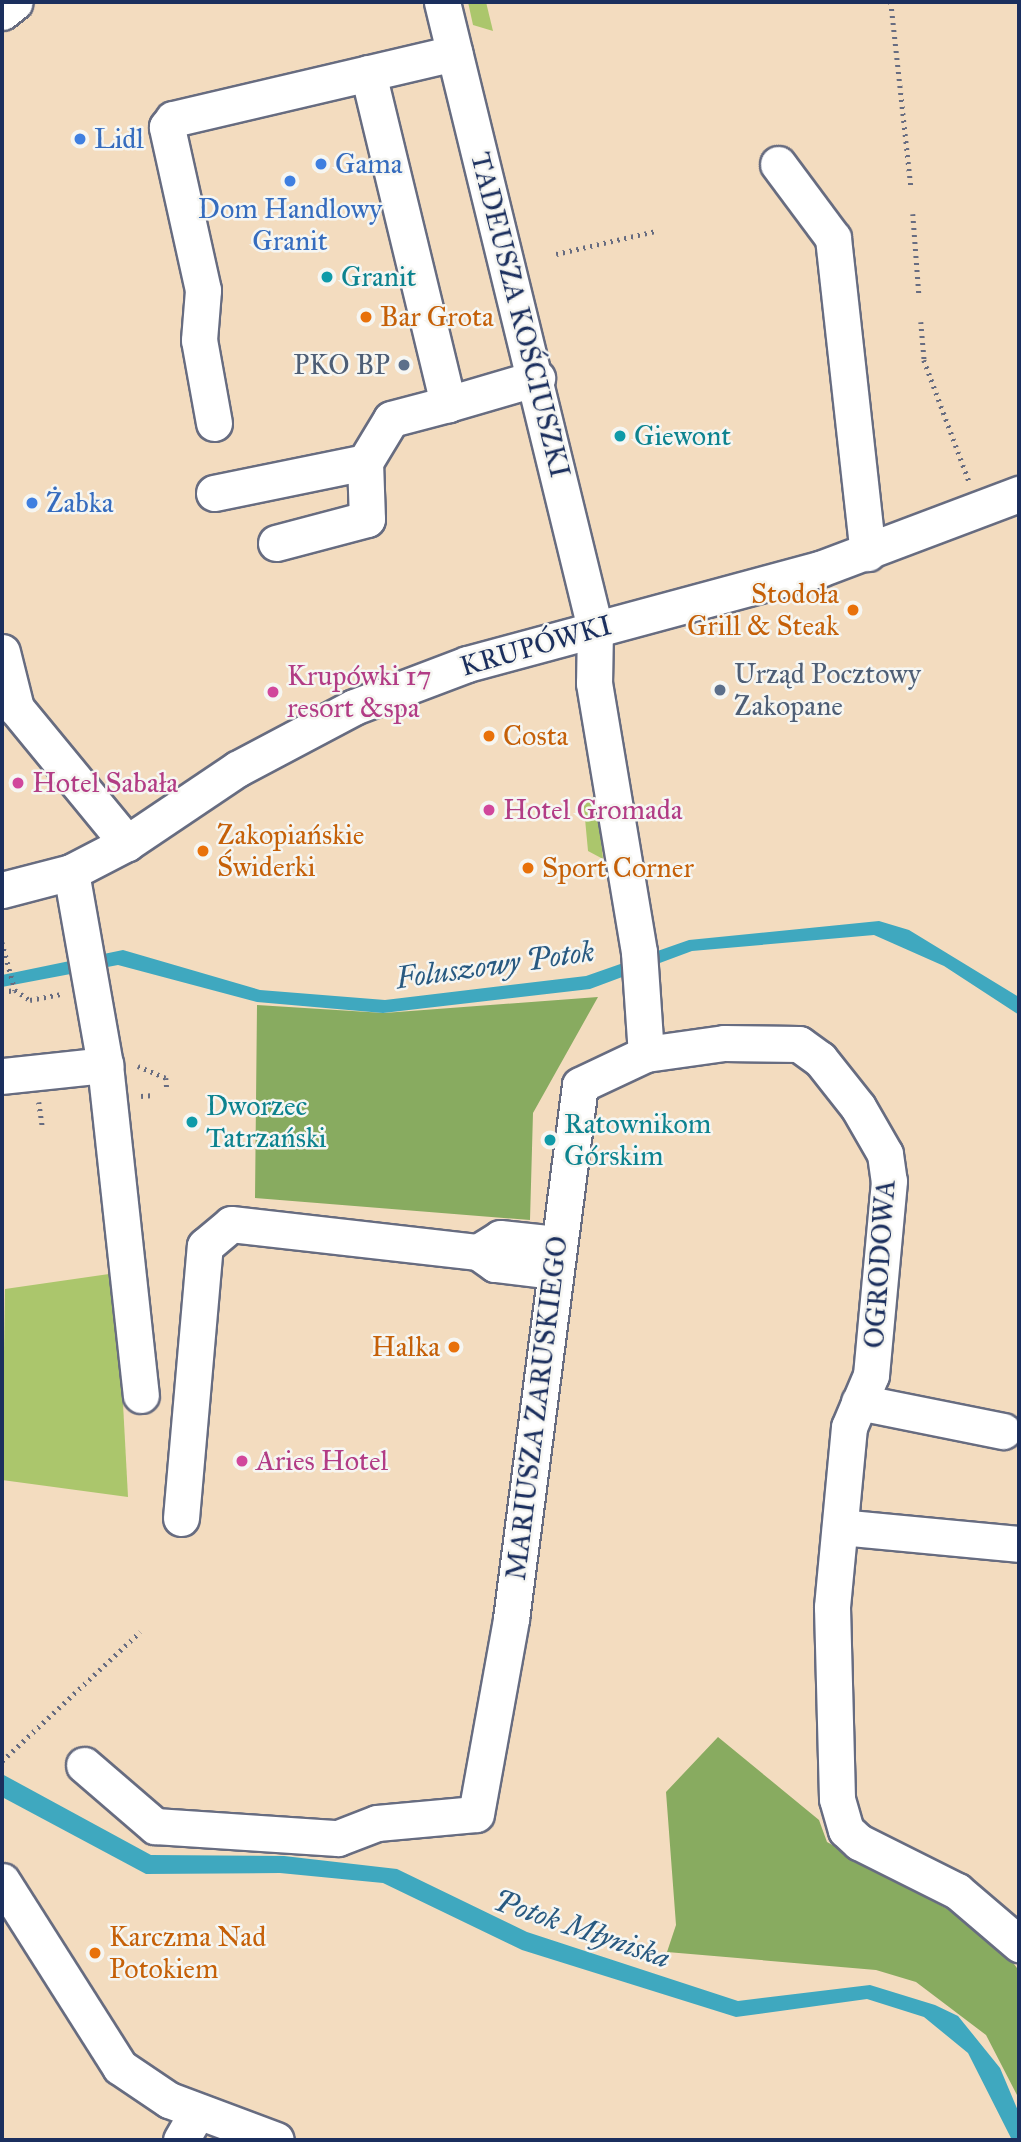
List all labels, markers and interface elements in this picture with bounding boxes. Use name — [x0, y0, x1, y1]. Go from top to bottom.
place label: Lidl — [94, 122, 144, 156]
marker: Lidl — [72, 131, 88, 147]
place label: Gama — [335, 147, 403, 181]
street label: TADEUSZA KOŚCIUSZKI — [463, 149, 577, 481]
marker: Gama — [313, 156, 329, 172]
marker: Dom Handlowy Granit — [282, 173, 298, 189]
place label: Dom Handlowy Granit — [198, 192, 382, 258]
place label: Granit — [341, 260, 416, 294]
marker: Granit — [319, 269, 335, 285]
place label: Bar Grota — [380, 300, 494, 334]
marker: Bar Grota — [358, 309, 374, 325]
place label: PKO BP — [293, 348, 390, 382]
marker: PKO BP — [396, 357, 412, 373]
place label: Giewont — [634, 419, 731, 453]
marker: Giewont — [612, 428, 628, 444]
place label: Żabka — [46, 486, 114, 520]
marker: Żabka — [24, 495, 40, 511]
place label: Stodoła Grill & Steak — [687, 577, 839, 643]
marker: Stodoła Grill & Steak — [845, 602, 861, 618]
street label: KRUPÓWKI — [456, 608, 616, 684]
place label: Urząd Pocztowy Zakopane — [734, 657, 921, 723]
place label: Krupówki 17 resort &spa — [287, 659, 431, 725]
marker: Urząd Pocztowy Zakopane — [712, 682, 728, 698]
marker: Krupówki 17 resort &spa — [265, 684, 281, 700]
place label: Costa — [503, 719, 568, 753]
marker: Costa — [481, 728, 497, 744]
place label: Hotel Sabała — [32, 766, 178, 800]
marker: Hotel Sabała — [10, 775, 26, 791]
place label: Hotel Gromada — [503, 793, 683, 827]
marker: Hotel Gromada — [481, 802, 497, 818]
place label: Zakopiańskie Świderki — [217, 818, 364, 884]
marker: Zakopiańskie Świderki — [195, 843, 211, 859]
place label: Sport Corner — [542, 851, 694, 885]
marker: Sport Corner — [520, 860, 536, 876]
water label: Foluszowy Potok — [393, 933, 597, 997]
place label: Dworzec Tatrzański — [206, 1089, 326, 1155]
place label: Ratownikom Górskim — [564, 1107, 711, 1173]
marker: Dworzec Tatrzański — [184, 1114, 200, 1130]
marker: Ratownikom Górskim — [542, 1132, 558, 1148]
street label: OGRODOWA — [857, 1178, 903, 1350]
street label: MARIUSZA ZARUSKIEGO — [499, 1234, 575, 1582]
place label: Halka — [372, 1330, 440, 1364]
marker: Halka — [446, 1339, 462, 1355]
place label: Aries Hotel — [256, 1444, 388, 1478]
marker: Aries Hotel — [234, 1453, 250, 1469]
water label: Potok Młyniska — [489, 1882, 675, 1976]
place label: Karczma Nad Potokiem — [109, 1920, 266, 1986]
marker: Karczma Nad Potokiem — [87, 1945, 103, 1961]

